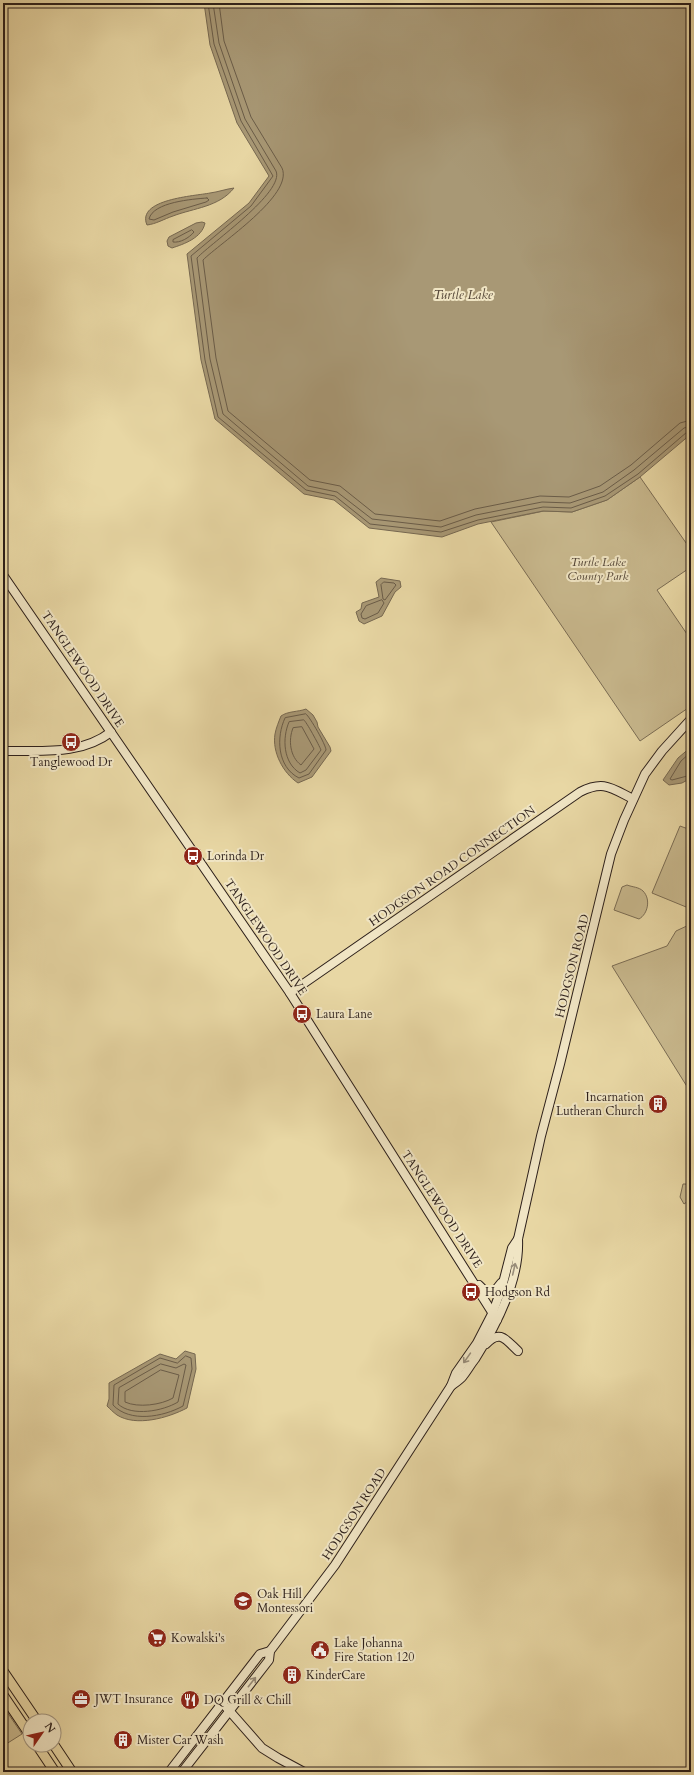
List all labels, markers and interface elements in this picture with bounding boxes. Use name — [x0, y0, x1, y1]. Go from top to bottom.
water label: Turtle Lake — [433, 286, 494, 304]
park label: Turtle Lake County Park — [568, 554, 629, 584]
street label: TANGLEWOOD DRIVE — [38, 608, 128, 730]
bus stop icon: Tanglewood Dr — [60, 731, 82, 753]
place label: Tanglewood Dr — [30, 754, 113, 770]
street label: HODGSON ROAD CONNECTION — [366, 802, 539, 930]
bus stop icon: Lorinda Dr — [182, 845, 204, 867]
place label: Lorinda Dr — [207, 848, 265, 864]
street label: TANGLEWOOD DRIVE — [221, 876, 311, 998]
street label: HODGSON ROAD — [551, 912, 593, 1020]
bus stop icon: Laura Lane — [291, 1003, 313, 1025]
place label: Laura Lane — [316, 1006, 373, 1022]
place label: Incarnation Lutheran Church — [556, 1089, 644, 1119]
building icon: Incarnation Lutheran Church — [647, 1093, 669, 1115]
street label: TANGLEWOOD DRIVE — [398, 1147, 486, 1271]
one-way arrow — [511, 1263, 518, 1276]
bus stop icon: Hodgson Rd — [460, 1281, 482, 1303]
place label: Hodgson Rd — [485, 1284, 550, 1300]
one-way arrow — [463, 1352, 471, 1363]
street label: HODGSON ROAD — [318, 1465, 390, 1563]
place label: Oak Hill Montessori — [257, 1586, 314, 1616]
school or university icon: Oak Hill Montessori — [232, 1590, 254, 1612]
supermarket icon: Kowalski's — [146, 1627, 168, 1649]
place label: Kowalski's — [171, 1630, 225, 1646]
place label: Lake Johanna Fire Station 120 — [334, 1635, 414, 1665]
public building icon: Lake Johanna Fire Station 120 — [309, 1639, 331, 1661]
building icon: KinderCare — [281, 1664, 303, 1686]
place label: KinderCare — [306, 1667, 366, 1683]
one-way arrow — [247, 1677, 256, 1688]
office icon: JWT Insurance — [70, 1688, 92, 1710]
restaurant icon: DQ Grill & Chill — [179, 1689, 201, 1711]
place label: JWT Insurance — [93, 1691, 173, 1707]
place label: DQ Grill & Chill — [204, 1692, 291, 1708]
north arrow — [22, 1713, 62, 1753]
text: N — [41, 1720, 59, 1736]
building icon: Mister Car Wash — [112, 1729, 134, 1751]
place label: Mister Car Wash — [137, 1732, 224, 1748]

